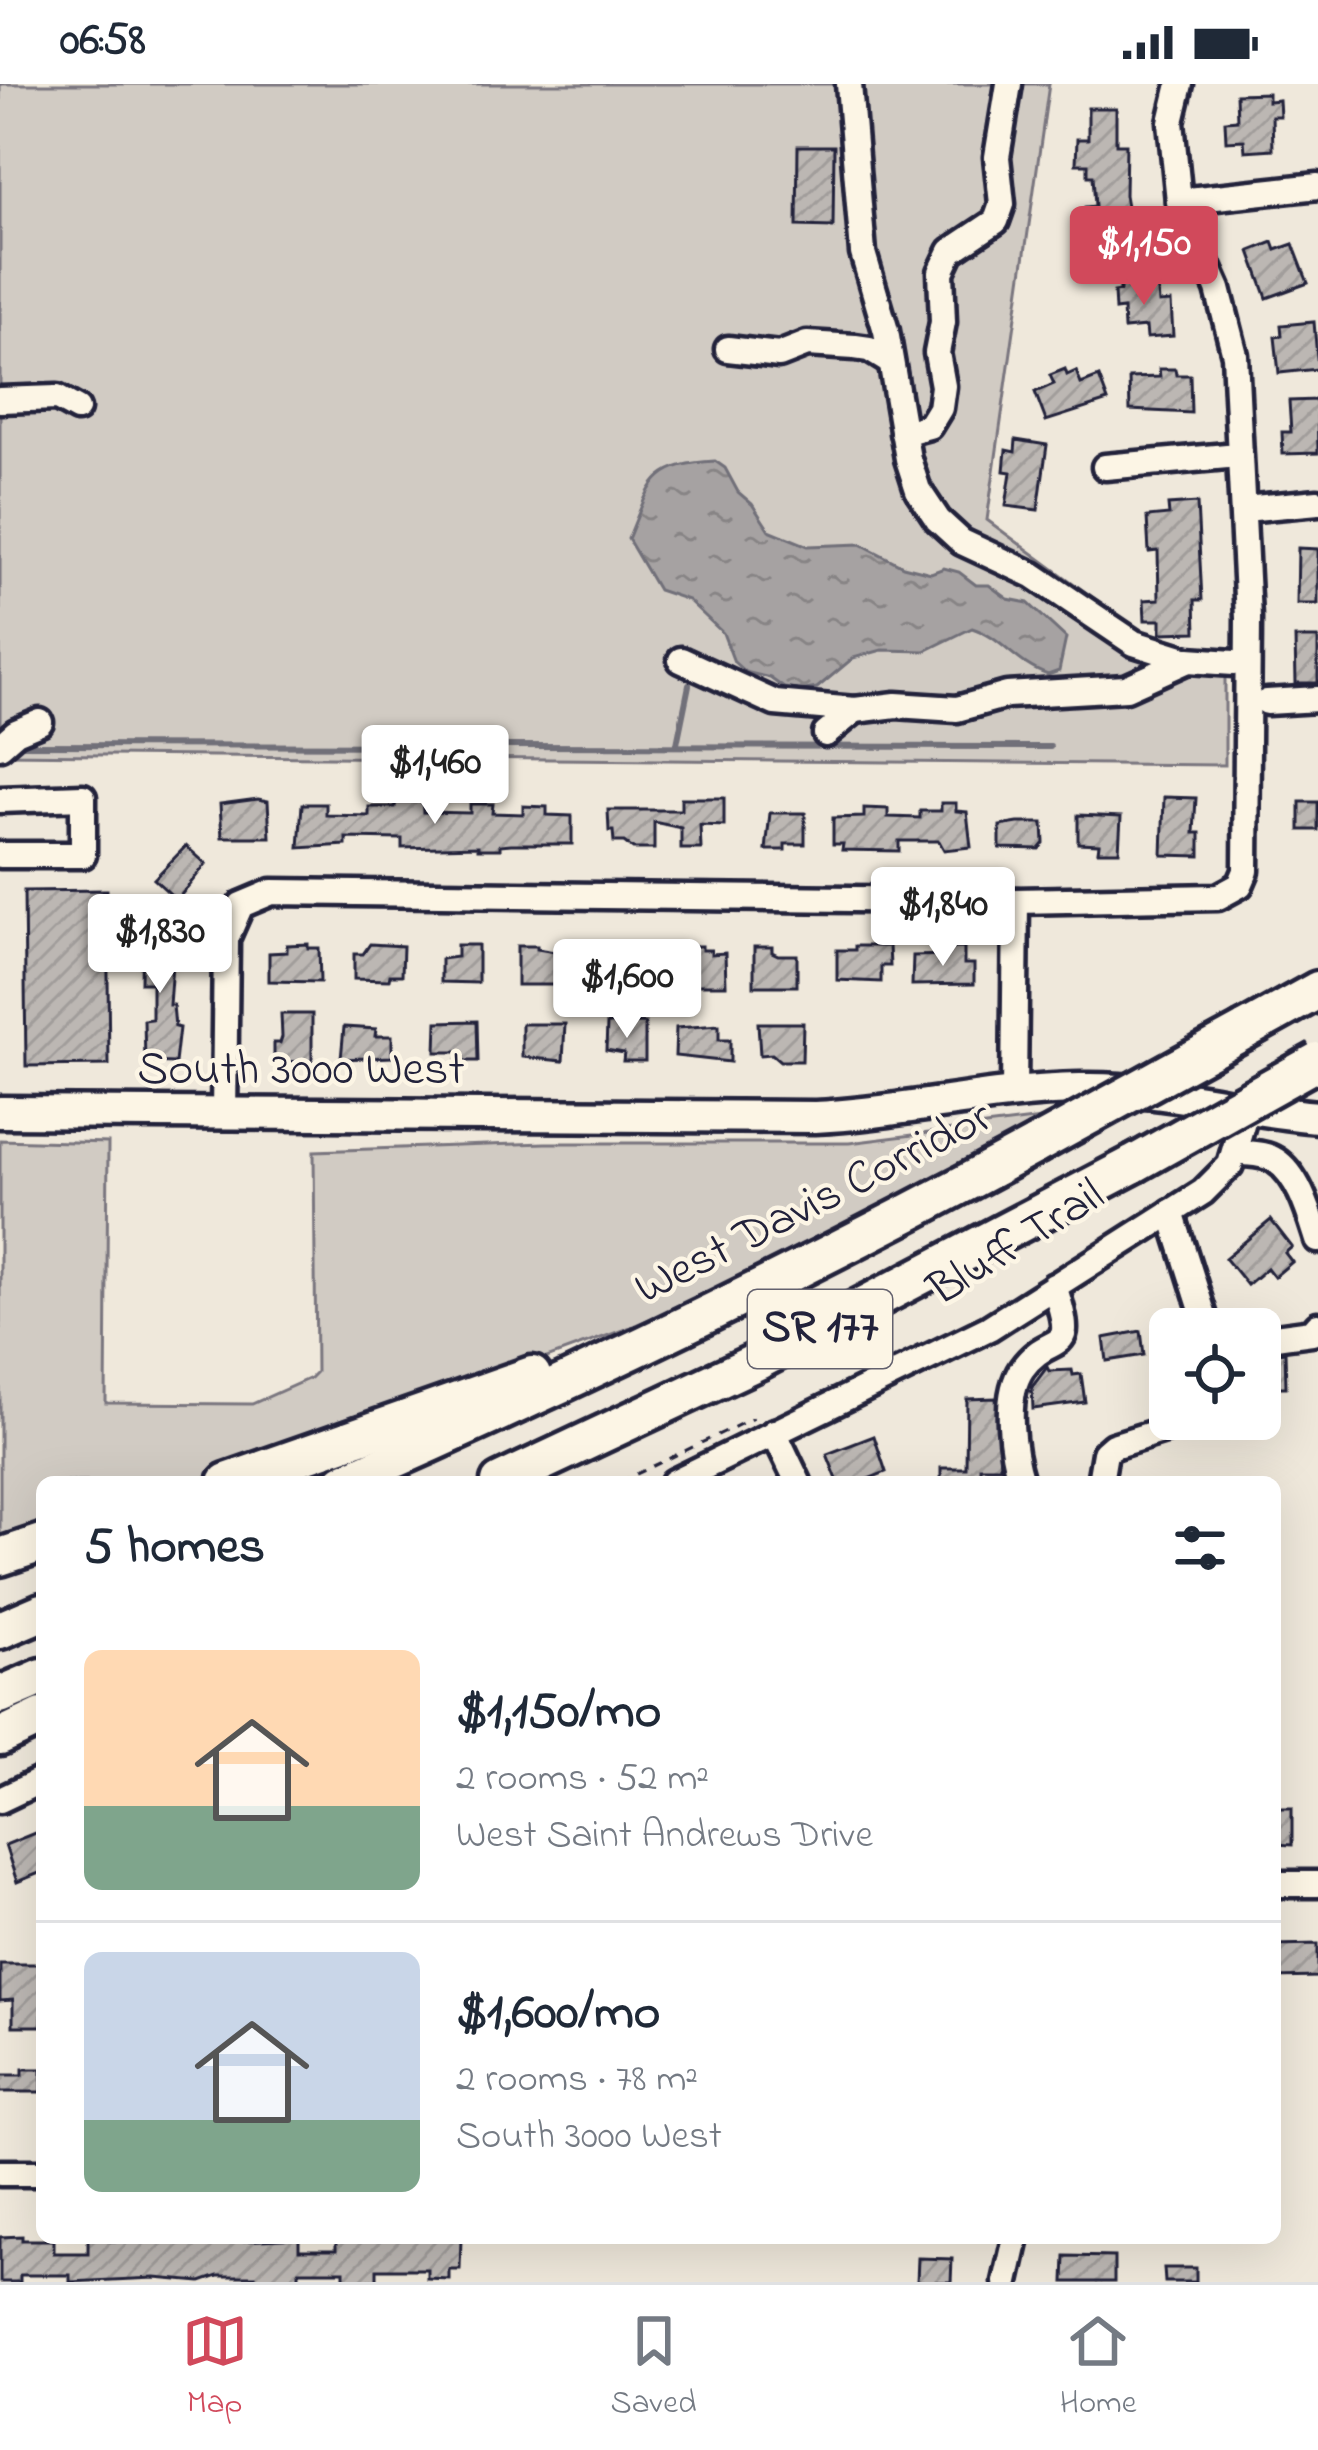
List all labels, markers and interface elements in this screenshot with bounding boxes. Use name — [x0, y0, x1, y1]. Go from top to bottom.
text: 06:58 — [60, 9, 146, 75]
pin: $1,150 — [1046, 206, 1242, 308]
text: $1,150 — [1097, 216, 1191, 273]
pin: $1,460 — [337, 725, 533, 827]
text: $1,460 — [389, 735, 481, 792]
pin: $1,840 — [845, 867, 1041, 969]
text: $1,840 — [898, 877, 988, 934]
pin: $1,830 — [62, 894, 258, 996]
text: $1,830 — [115, 904, 205, 961]
pin: $1,600 — [529, 939, 725, 1041]
text: $1,600 — [580, 949, 674, 1006]
street label: South 3000 West — [137, 1036, 465, 1106]
street label: West Davis Corridor — [623, 1084, 1005, 1324]
street label: Bluff Trail — [914, 1162, 1119, 1326]
road number: SR 177 — [748, 1290, 892, 1368]
map controls — [1149, 1308, 1281, 1440]
button: locate — [1149, 1308, 1281, 1440]
text: 5 homes — [84, 1511, 265, 1586]
icon: filters — [1167, 1515, 1233, 1581]
text: $1,150/mo — [456, 1676, 661, 1751]
icon: home — [180, 1698, 324, 1842]
text: 2 rooms · 52 m² — [456, 1751, 709, 1808]
text: West Saint Andrews Drive — [456, 1808, 873, 1865]
text: $1,600/mo — [456, 1977, 660, 2052]
icon: home — [180, 2000, 324, 2144]
text: 2 rooms · 78 m² — [456, 2052, 698, 2109]
text: South 3000 West — [456, 2109, 722, 2166]
tab: Map — [182, 2308, 248, 2428]
tab: Saved — [611, 2308, 697, 2428]
tab: Home — [1060, 2308, 1136, 2428]

